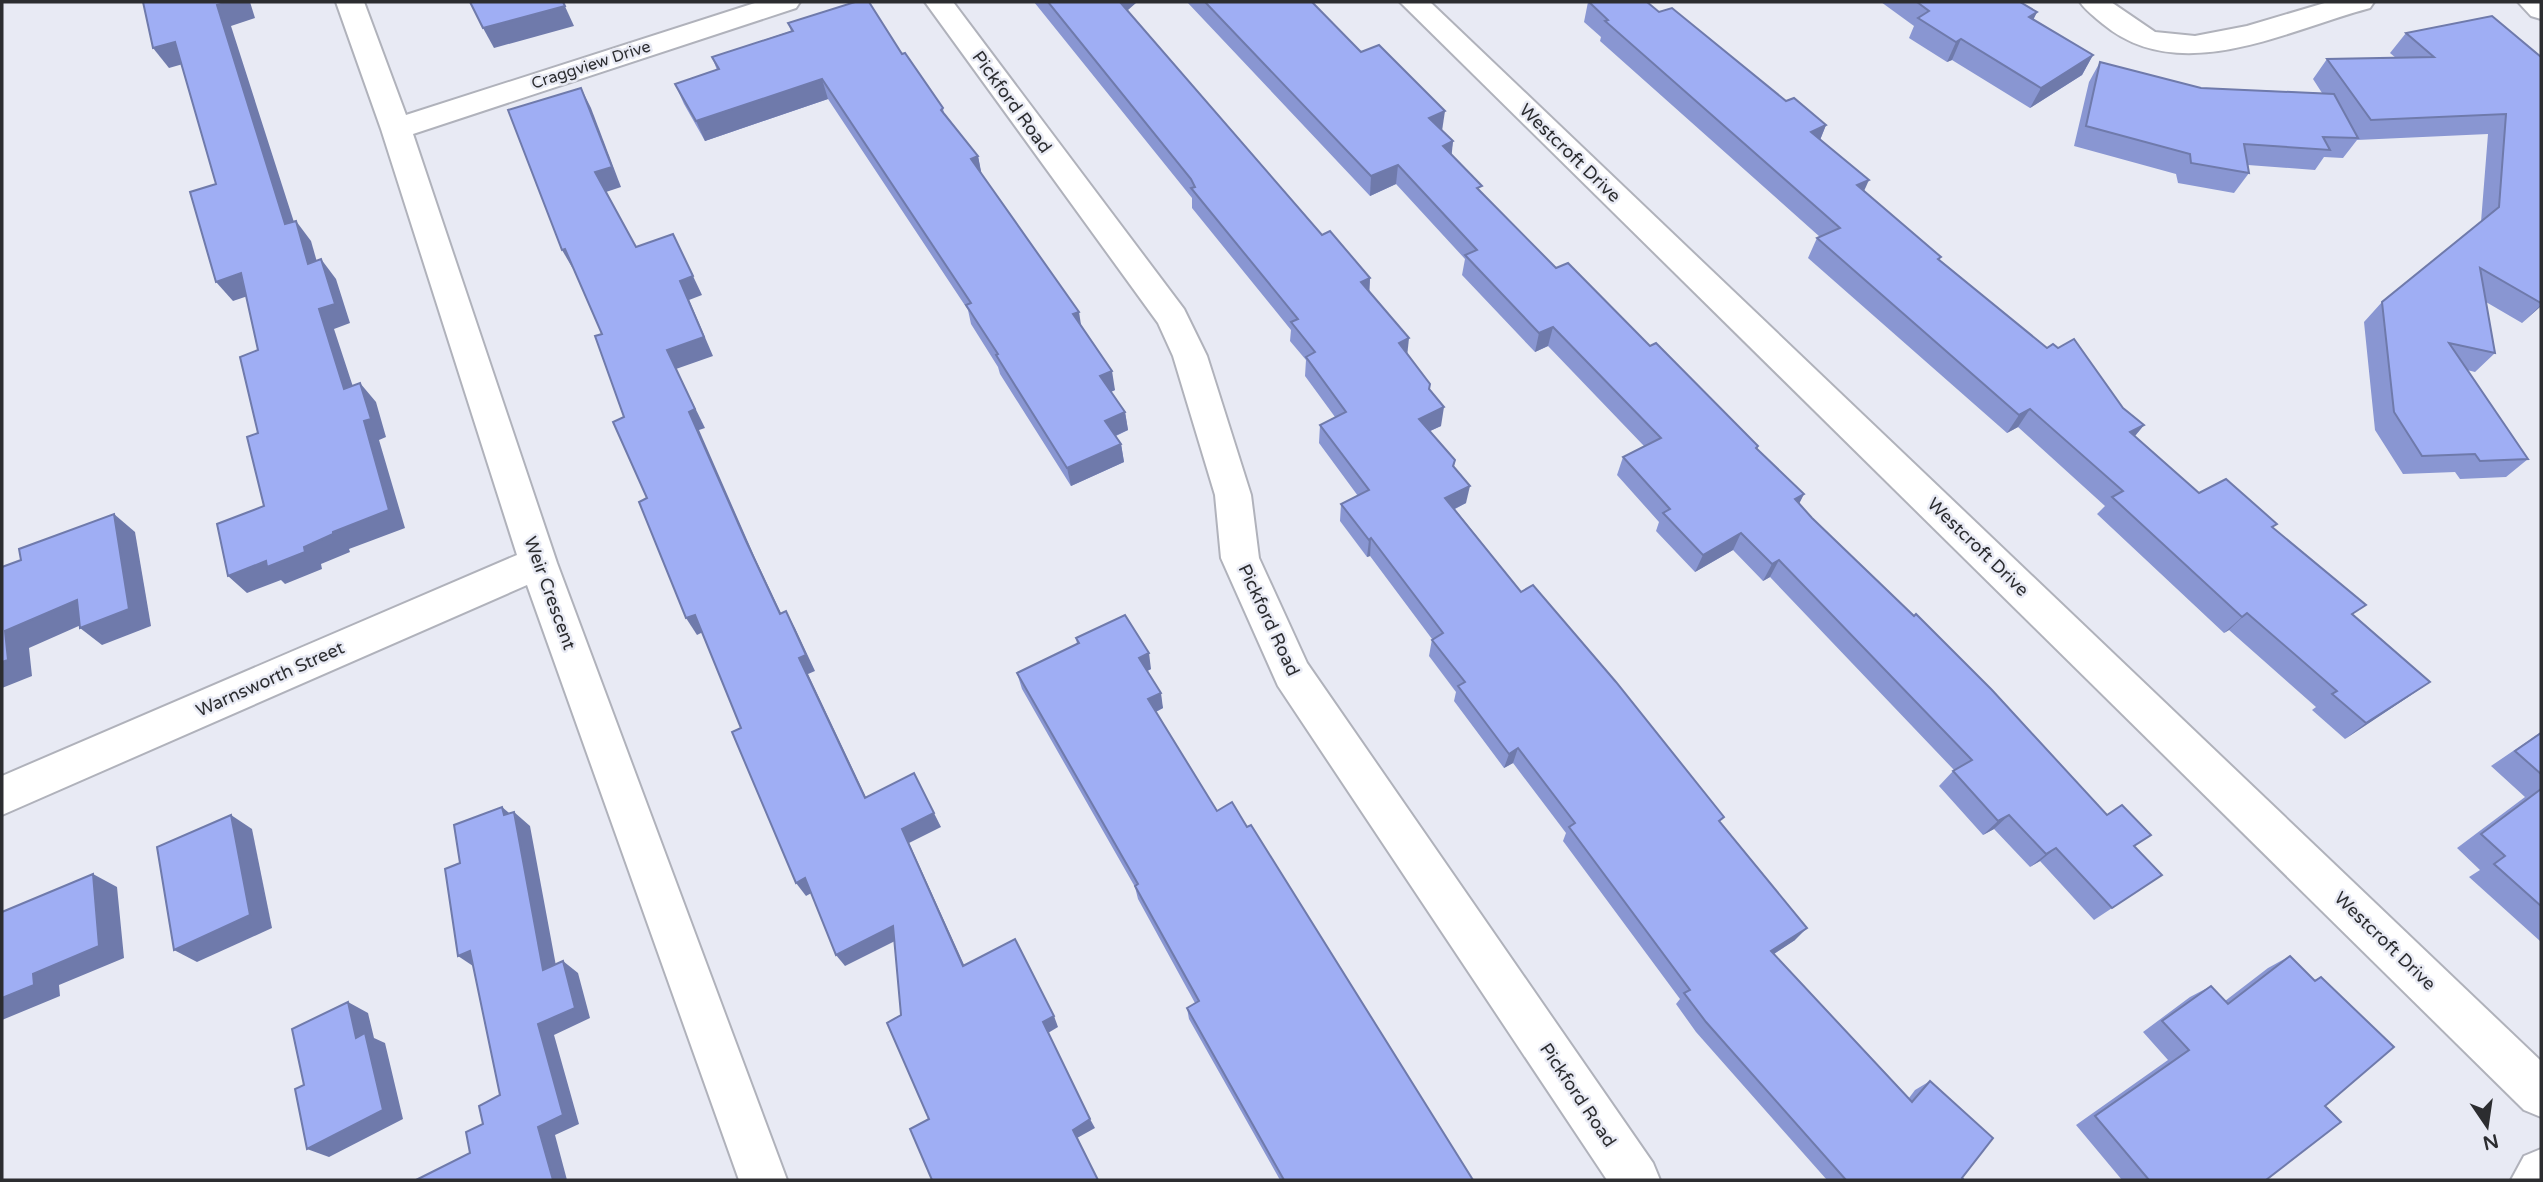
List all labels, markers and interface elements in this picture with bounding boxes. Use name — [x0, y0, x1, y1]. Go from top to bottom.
street label: Craggview Drive — [529, 36, 653, 94]
street label: Pickford Road — [968, 47, 1056, 157]
street label: Westcroft Drive — [1515, 99, 1625, 207]
street label: Westcroft Drive — [1923, 493, 2033, 601]
street label: Weir Crescent — [519, 533, 581, 653]
street label: Pickford Road — [1233, 561, 1305, 679]
street label: Warnsworth Street — [192, 636, 348, 722]
street label: Westcroft Drive — [2330, 887, 2440, 995]
street label: Pickford Road — [1535, 1039, 1621, 1151]
north arrow — [2452, 1091, 2522, 1161]
text: N — [2481, 1129, 2501, 1154]

